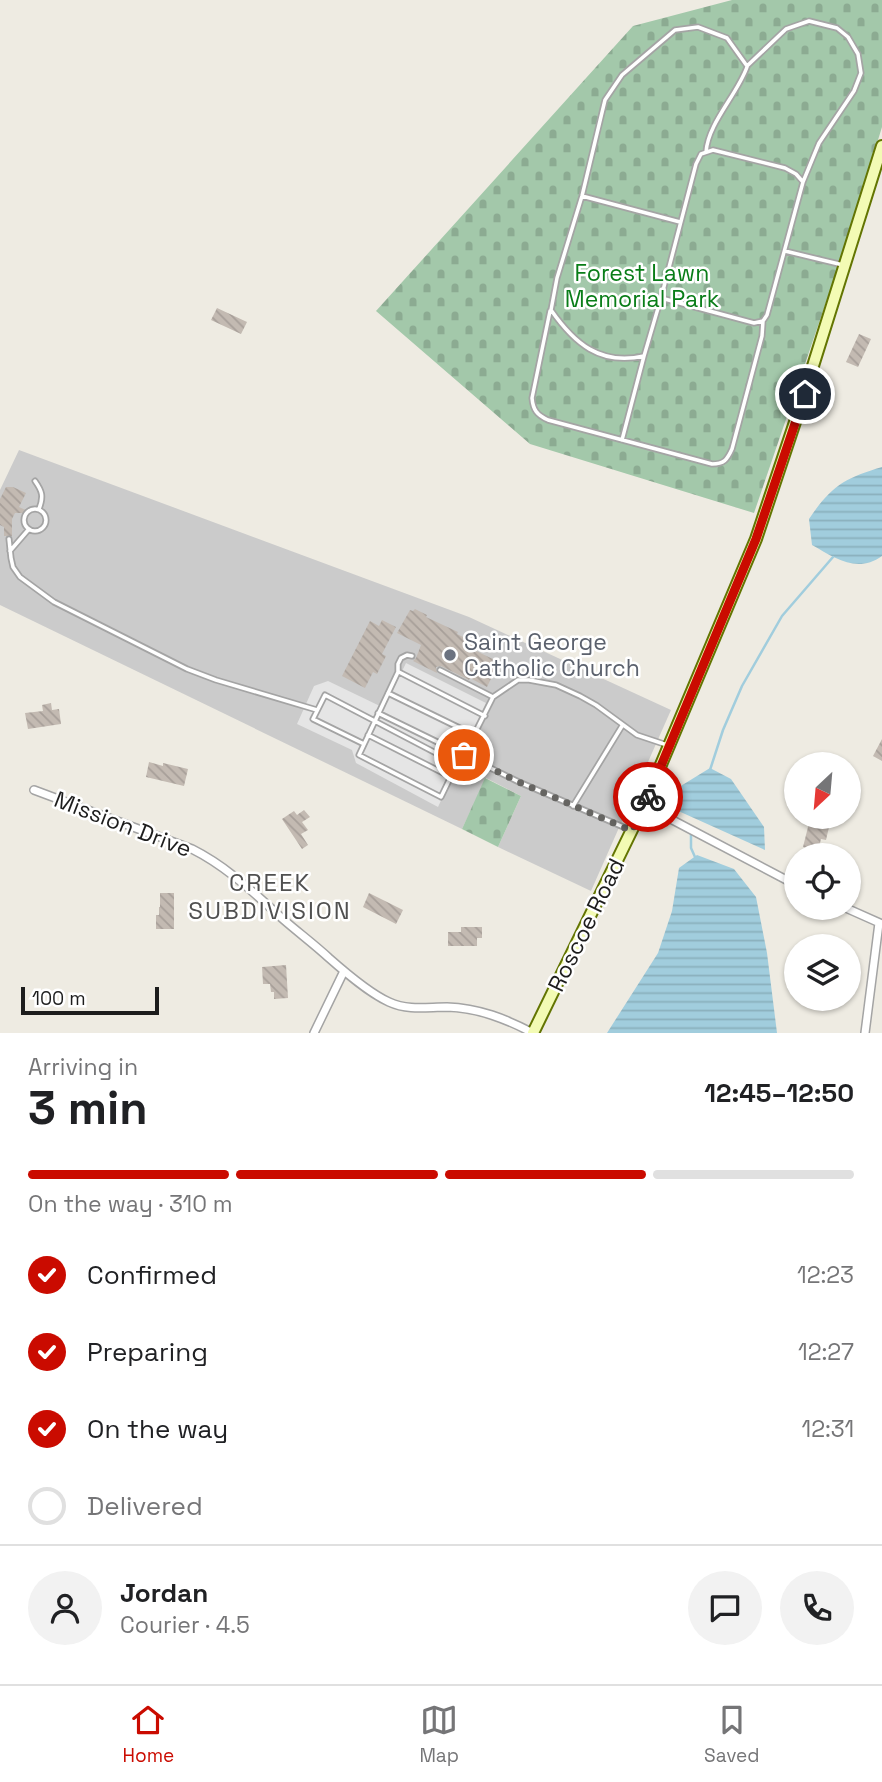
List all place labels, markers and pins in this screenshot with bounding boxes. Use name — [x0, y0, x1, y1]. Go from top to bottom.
pin — [775, 364, 835, 424]
place label: Saint George Catholic Church — [464, 627, 640, 683]
marker: Saint George Catholic Church — [442, 647, 458, 663]
pin — [434, 725, 494, 785]

